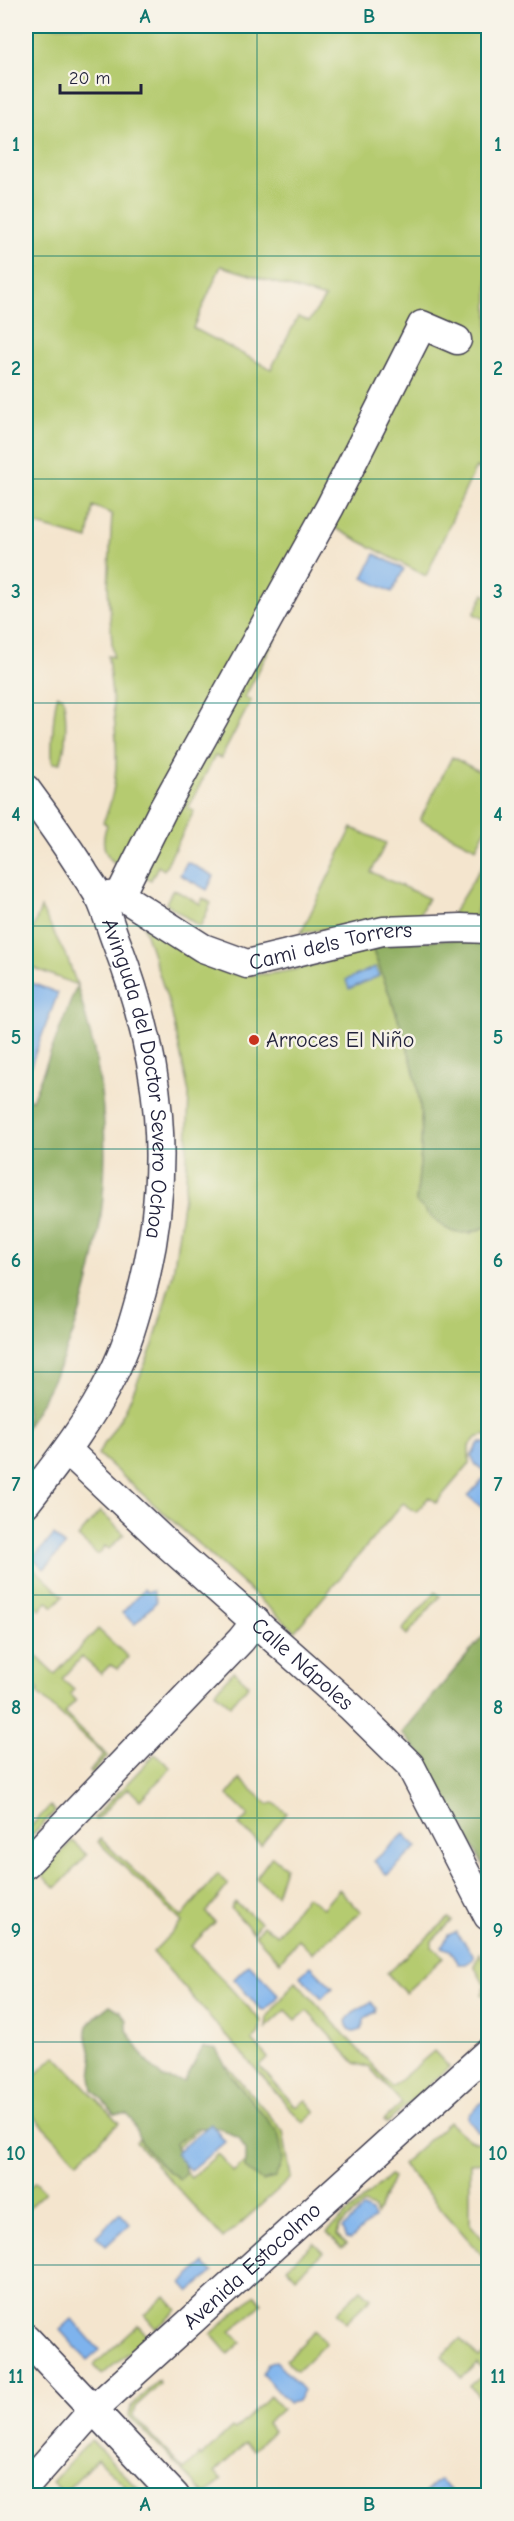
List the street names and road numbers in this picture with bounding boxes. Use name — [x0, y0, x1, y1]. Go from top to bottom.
street label: Avinguda del Doctor Severo Ochoa — [96, 915, 173, 1241]
street label: Cami dels Torrers — [246, 917, 413, 976]
street label: Calle Nápoles — [246, 1612, 358, 1716]
street label: Avenida Estocolmo — [178, 2197, 326, 2335]

